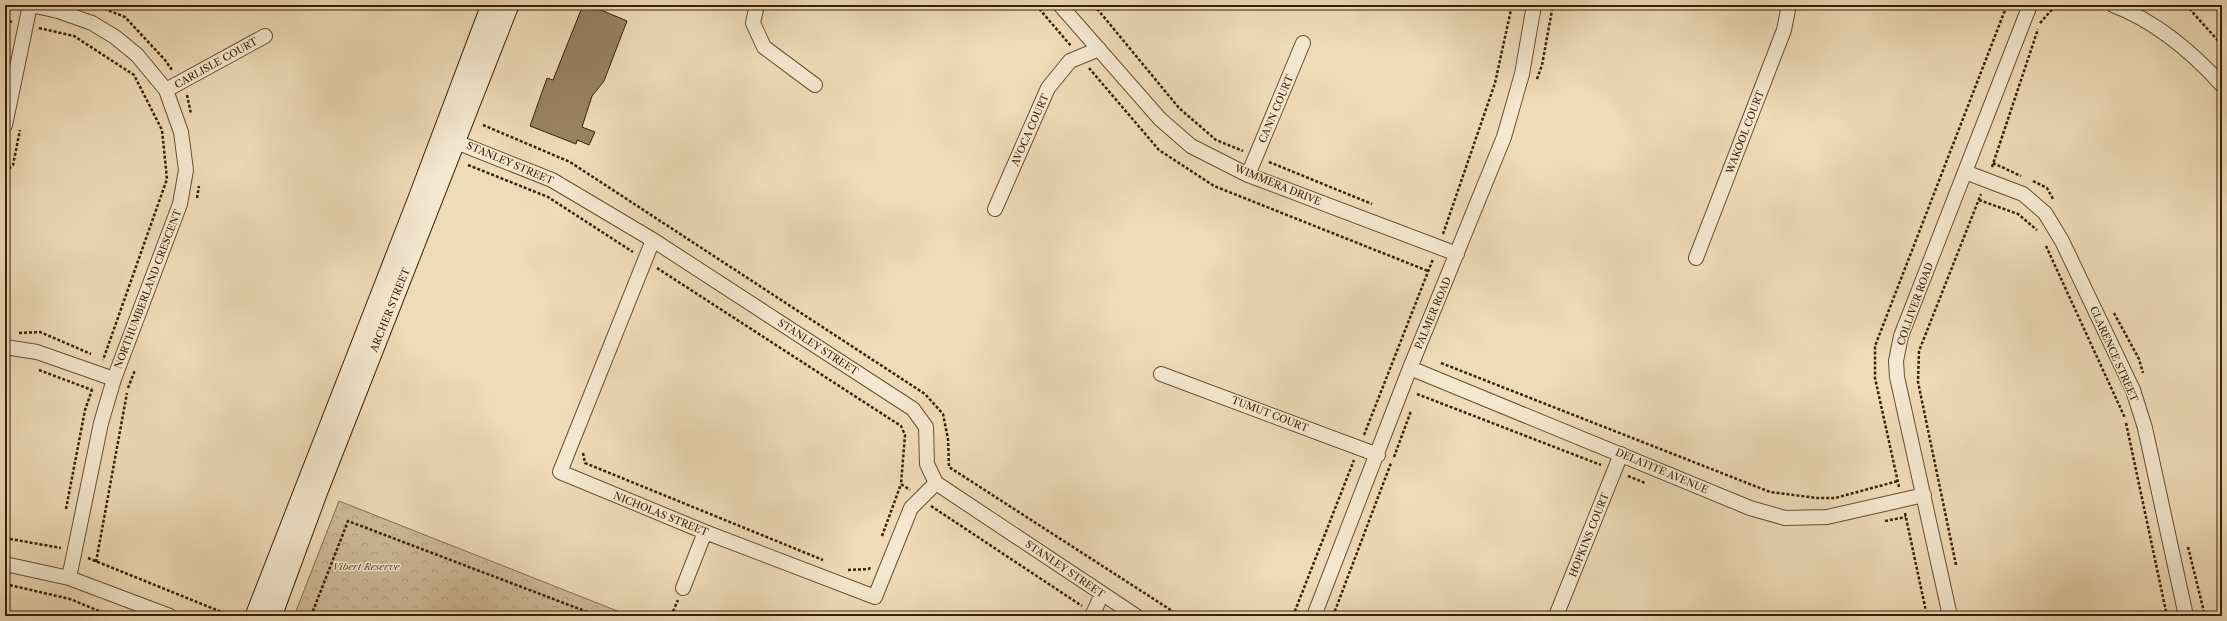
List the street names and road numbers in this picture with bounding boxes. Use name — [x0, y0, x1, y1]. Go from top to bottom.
street label: CARLISLE COURT — [172, 34, 260, 91]
street label: CANN COURT — [1256, 73, 1296, 145]
street label: WAKOOL COURT — [1723, 88, 1767, 177]
street label: AVOCA COURT — [1008, 91, 1052, 169]
street label: STANLEY STREET — [465, 139, 556, 187]
street label: WIMMERA DRIVE — [1232, 161, 1323, 208]
street label: NORTHUMBERLAND CRESCENT — [112, 207, 185, 371]
street label: COLLIVER ROAD — [1894, 261, 1936, 347]
street label: ARCHER STREET — [367, 266, 413, 355]
street label: PALMER ROAD — [1412, 275, 1454, 351]
street label: CLARENCE STREET — [2087, 304, 2141, 404]
street label: STANLEY STREET — [775, 316, 861, 378]
street label: TUMUT COURT — [1230, 393, 1311, 435]
street label: DELATITE AVENUE — [1614, 446, 1710, 496]
street label: NICHOLAS STREET — [612, 489, 711, 539]
street label: HOPKINS COURT — [1566, 490, 1612, 579]
street label: STANLEY STREET — [1023, 538, 1108, 601]

